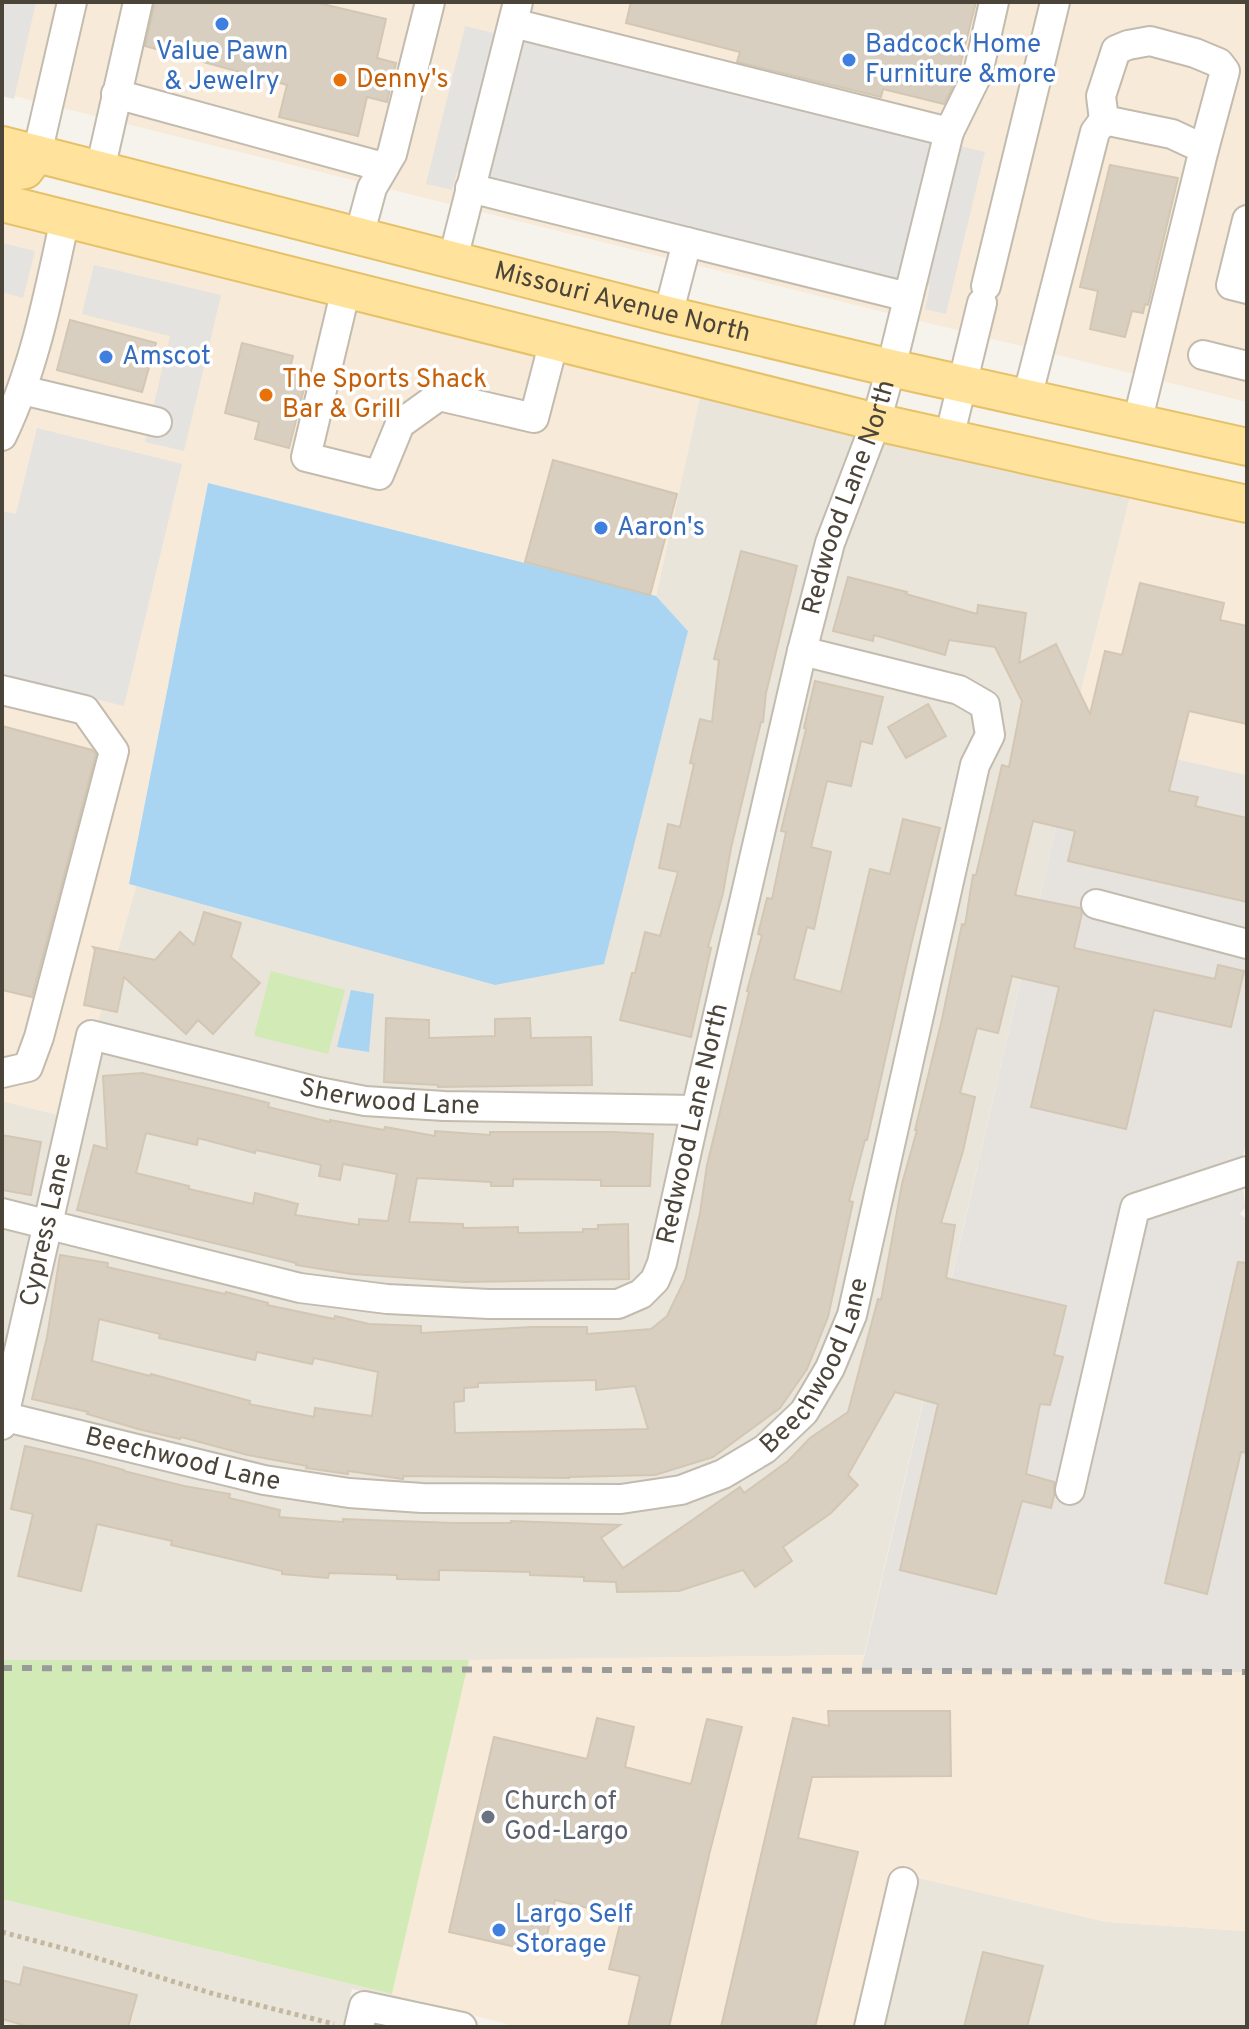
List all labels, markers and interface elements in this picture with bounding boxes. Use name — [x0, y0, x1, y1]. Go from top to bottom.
marker: Value Pawn & Jewelry — [213, 15, 231, 33]
place label: Badcock Home Furniture &more — [865, 29, 1056, 92]
place label: Value Pawn & Jewelry — [156, 36, 288, 99]
marker: Badcock Home Furniture &more — [840, 51, 858, 69]
place label: Denny's — [356, 64, 449, 97]
marker: Denny's — [331, 71, 349, 89]
street label: Missouri Avenue North — [491, 255, 754, 351]
place label: Amscot — [122, 341, 211, 374]
marker: Amscot — [97, 348, 115, 366]
place label: The Sports Shack Bar & Grill — [282, 364, 487, 427]
street label: Redwood Lane North — [796, 376, 903, 618]
marker: The Sports Shack Bar & Grill — [257, 386, 275, 404]
place label: Aaron's — [617, 512, 705, 545]
marker: Aaron's — [592, 519, 610, 537]
street label: Redwood Lane North — [650, 1000, 737, 1247]
street label: Sherwood Lane — [296, 1071, 480, 1123]
street label: Cypress Lane — [13, 1150, 80, 1310]
street label: Beechwood Lane — [753, 1275, 876, 1461]
street label: Beechwood Lane — [82, 1420, 283, 1499]
place label: Church of God-Largo — [504, 1786, 629, 1849]
marker: Church of God-Largo — [479, 1808, 497, 1826]
place label: Largo Self Storage — [515, 1899, 633, 1962]
marker: Largo Self Storage — [490, 1921, 508, 1939]

